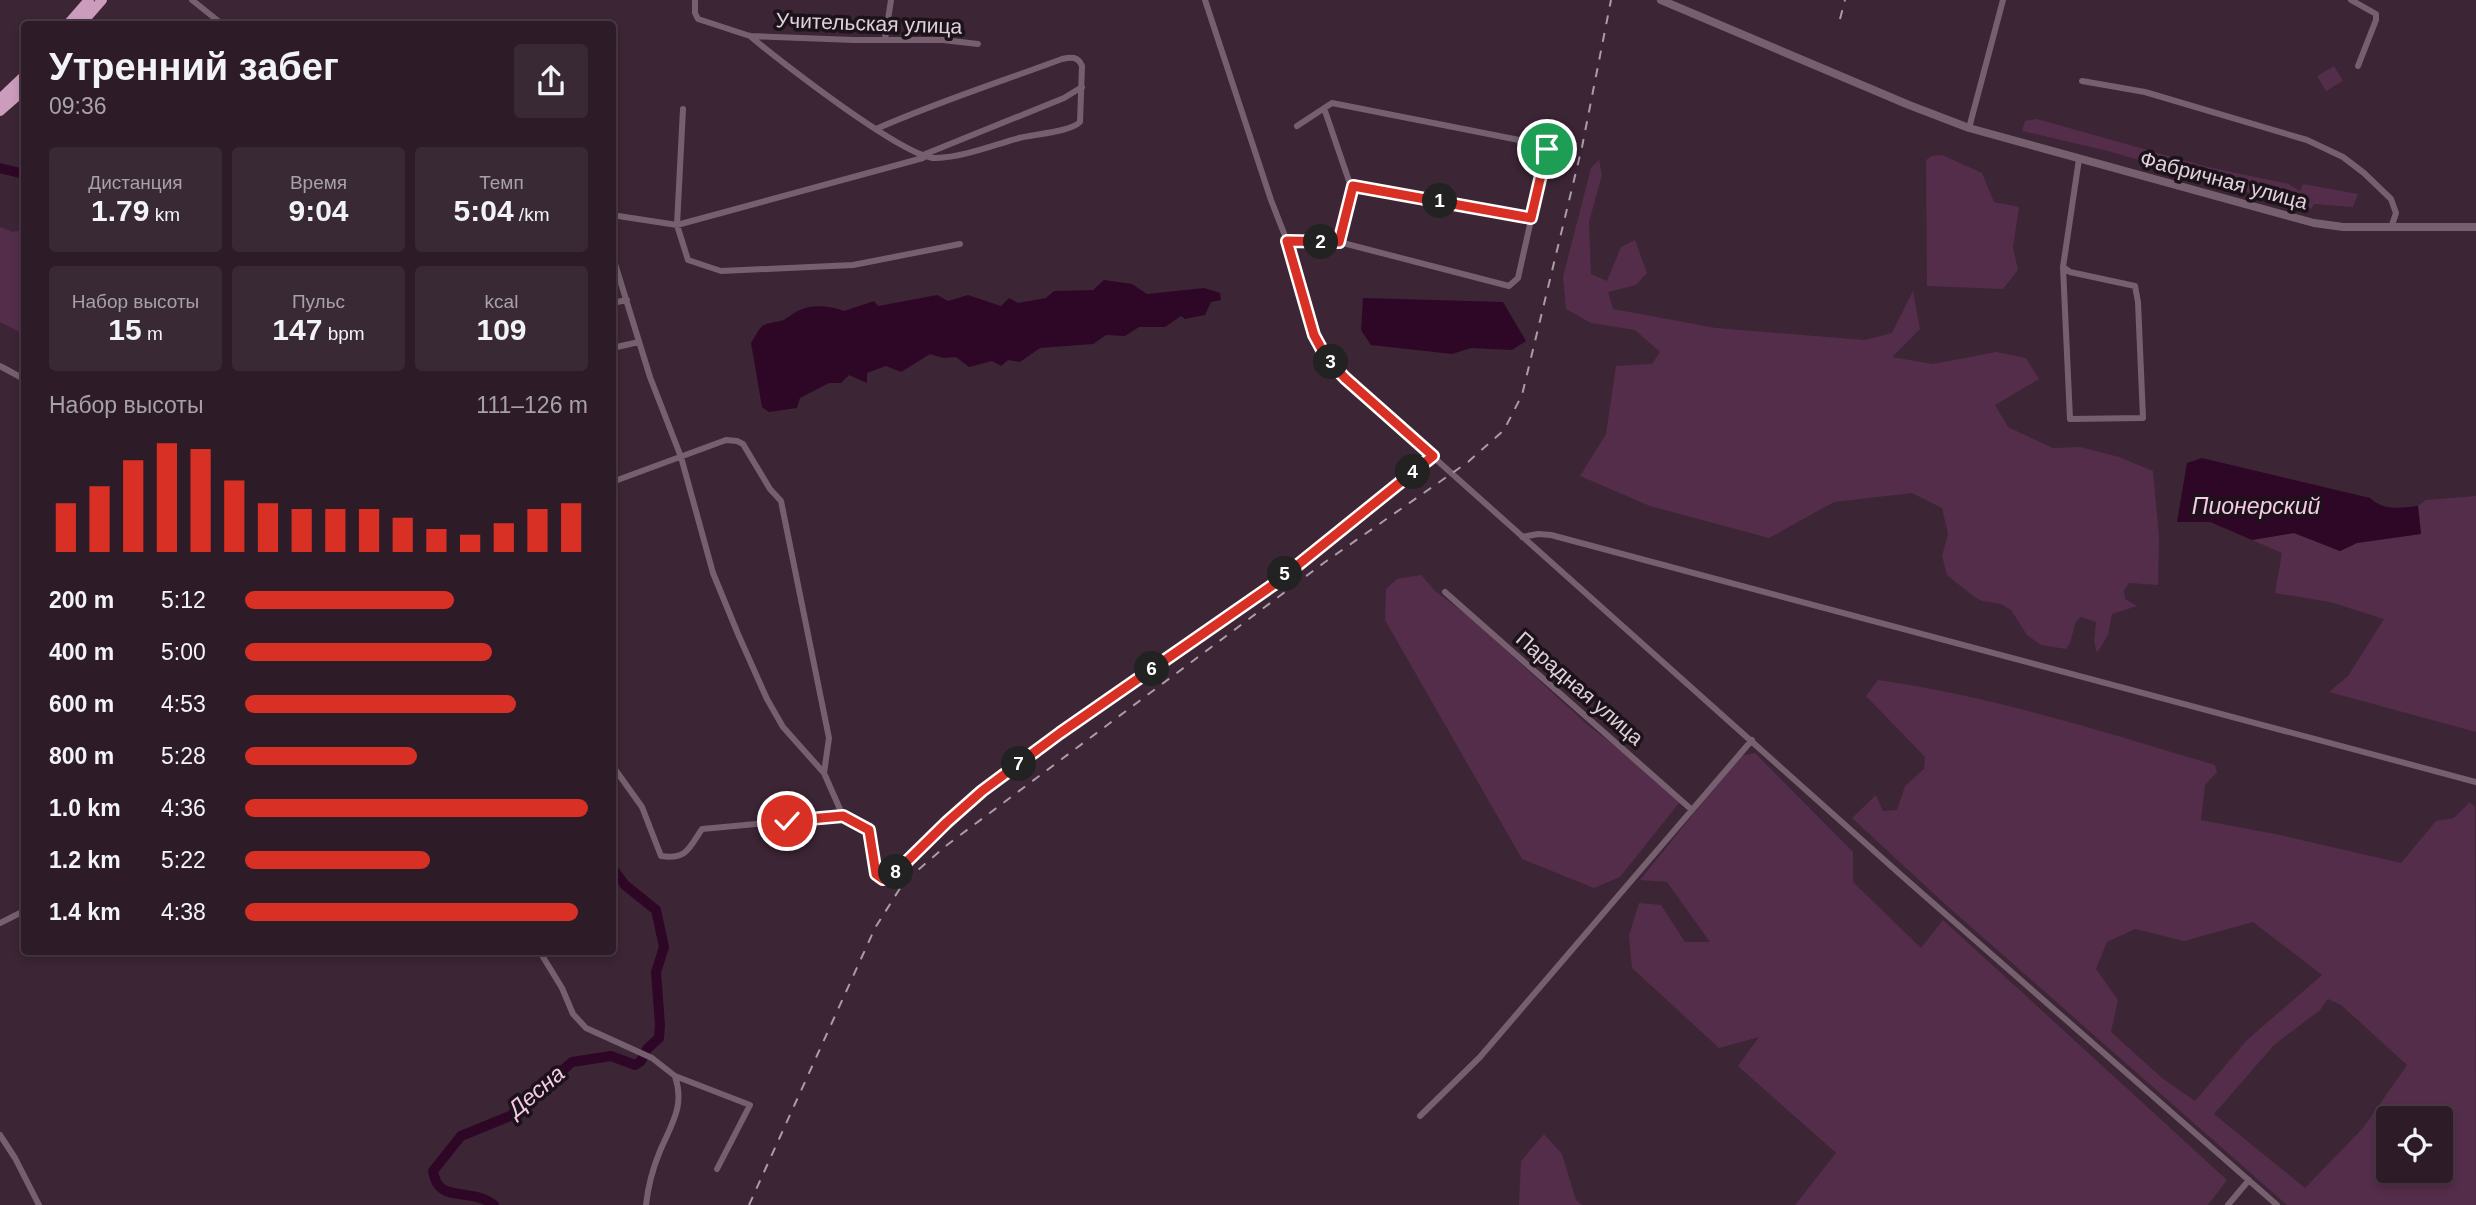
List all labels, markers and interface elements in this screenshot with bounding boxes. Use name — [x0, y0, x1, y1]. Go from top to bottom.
street label: Учительская улица — [775, 8, 963, 38]
button: share — [514, 44, 588, 118]
text: Утренний забег — [49, 46, 339, 88]
text: 09:36 — [49, 93, 107, 119]
pin — [1517, 119, 1577, 179]
icon: arrive — [1528, 130, 1566, 168]
street label: Фабричная улица — [2138, 147, 2310, 213]
text: Дистанция — [88, 172, 183, 193]
text: Время — [290, 172, 347, 193]
text: Темп — [479, 172, 524, 193]
pin: 1 — [1422, 184, 1458, 218]
text: 1 — [1434, 190, 1445, 211]
text: 1.79 — [91, 194, 149, 227]
text: 9:04 — [288, 194, 349, 227]
text: 5:04 — [454, 194, 514, 227]
text: km — [149, 204, 180, 225]
text: /km — [514, 204, 549, 225]
pin: 2 — [1304, 224, 1338, 260]
text: 2 — [1315, 231, 1326, 252]
text: Набор высоты — [72, 291, 199, 312]
text: Пульс — [292, 291, 345, 312]
text: kcal — [485, 291, 518, 312]
text: 15 — [108, 313, 142, 346]
text: 147 — [272, 313, 322, 346]
text: 109 — [476, 313, 527, 346]
text: m — [142, 323, 163, 344]
text: bpm — [322, 323, 365, 344]
pin: 3 — [1314, 344, 1348, 380]
text: 3 — [1325, 351, 1336, 372]
text: Набор высоты — [49, 392, 203, 418]
text: 111–126 m — [476, 392, 588, 418]
pin: 4 — [1396, 454, 1430, 490]
text: 4 — [1407, 461, 1418, 482]
water label: Пионерский — [2192, 493, 2320, 519]
pin: 5 — [1268, 556, 1302, 592]
text: 5 — [1279, 563, 1290, 584]
text: 200 m — [49, 587, 114, 613]
text: 5:12 — [161, 587, 206, 613]
street label: Парадная улица — [1512, 627, 1648, 750]
text: 400 m — [49, 639, 114, 665]
text: 5:00 — [161, 639, 206, 665]
pin: 6 — [1134, 652, 1170, 686]
text: 6 — [1146, 658, 1157, 679]
text: 600 m — [49, 691, 114, 717]
text: 4:53 — [161, 691, 206, 717]
text: 800 m — [49, 743, 114, 769]
text: 5:28 — [161, 743, 206, 769]
pin: 7 — [1002, 746, 1036, 782]
text: 7 — [1013, 753, 1024, 774]
pin — [757, 791, 817, 851]
text: 1.0 km — [49, 795, 121, 821]
text: 4:36 — [161, 795, 206, 821]
icon: check — [768, 802, 806, 840]
text: 1.2 km — [49, 847, 121, 873]
text: 5:22 — [161, 847, 206, 873]
pin: 8 — [878, 854, 914, 890]
text: 8 — [890, 861, 901, 882]
text: 1.4 km — [49, 899, 121, 925]
text: 4:38 — [161, 899, 206, 925]
water label: Десна — [500, 1060, 570, 1124]
map controls — [2376, 1106, 2453, 1183]
button: locate — [2376, 1106, 2453, 1183]

